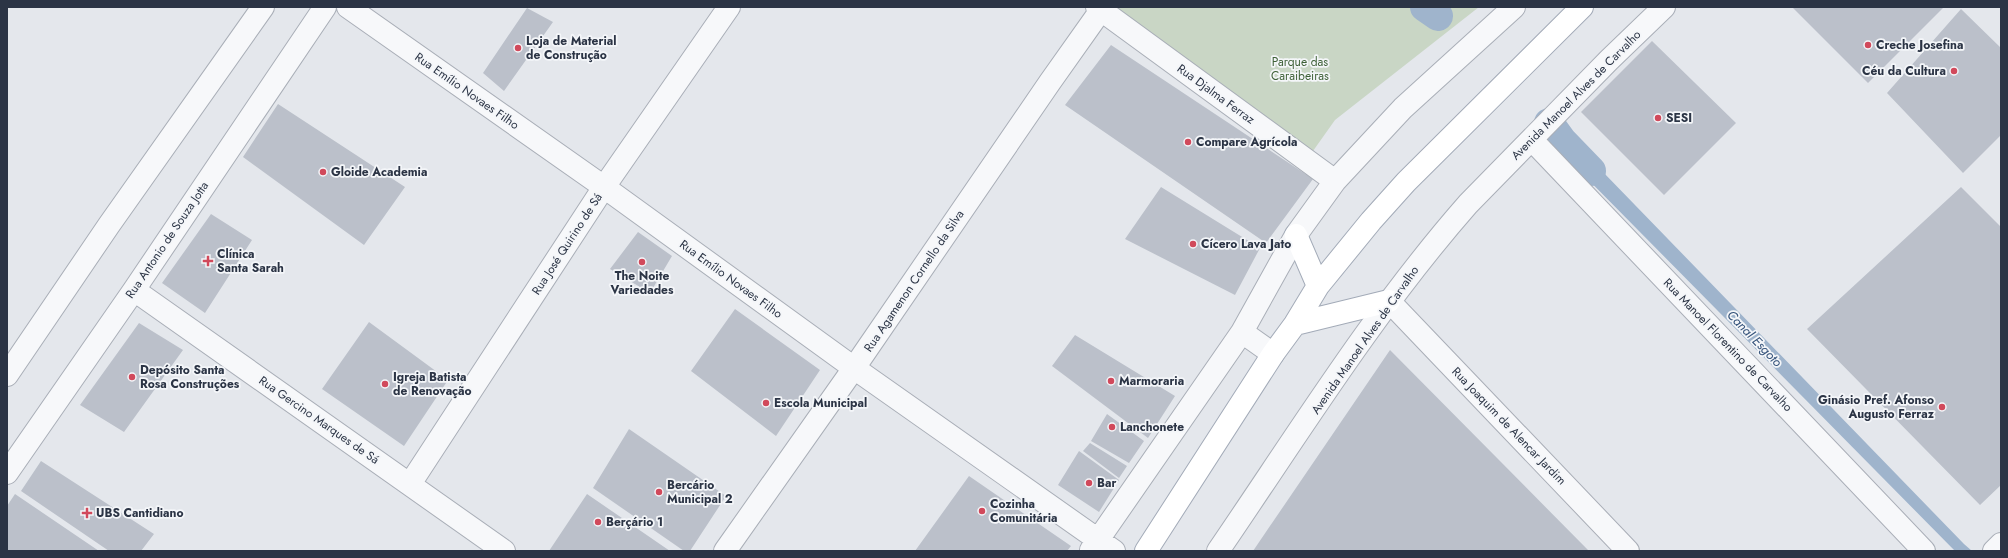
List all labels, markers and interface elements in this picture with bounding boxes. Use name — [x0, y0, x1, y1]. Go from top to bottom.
street label: Avenida Manoel Alves de Carvalho — [1507, 26, 1645, 164]
place label: Loja de Material de Construção — [526, 32, 616, 64]
place label: Creche Josefina — [1876, 36, 1963, 54]
marker: Creche Josefina — [1863, 40, 1873, 50]
marker: Loja de Material de Construção — [513, 43, 523, 53]
street label: Rua Emílio Novaes Filho — [411, 48, 523, 134]
park label: Parque das Caraibeiras — [1271, 53, 1329, 85]
street label: Rua Djalma Ferraz — [1173, 60, 1259, 129]
place label: Céu da Cultura — [1862, 62, 1946, 80]
marker: Céu da Cultura — [1949, 66, 1959, 76]
place label: SESI — [1666, 109, 1692, 127]
marker: SESI — [1653, 113, 1663, 123]
place label: Compare Agrícola — [1196, 133, 1298, 151]
marker: Compare Agrícola — [1183, 137, 1193, 147]
place label: Gloide Academia — [331, 163, 427, 181]
marker: Gloide Academia — [318, 167, 328, 177]
street label: Rua Antonio de Souza Jotta — [121, 178, 213, 302]
street label: Rua José Quirino de Sá — [527, 189, 607, 298]
street label: Rua Agamenon Cornello da Silva — [860, 206, 969, 356]
street label: Rua Emílio Novaes Filho — [676, 235, 787, 323]
place label: Cícero Lava Jato — [1201, 235, 1291, 253]
marker: Cícero Lava Jato — [1188, 239, 1198, 249]
place label: Clínica Santa Sarah — [217, 245, 284, 277]
marker: Clínica Santa Sarah — [202, 255, 214, 267]
marker: The Noite Variedades — [637, 257, 647, 267]
street label: Avenida Manoel Alves de Carvalho — [1307, 262, 1423, 418]
place label: The Noite Variedades — [610, 267, 674, 299]
street label: Rua Manoel Florentino de Carvalho — [1659, 274, 1797, 416]
water label: Canal Esgoto — [1723, 306, 1787, 371]
place label: Depósito Santa Rosa Construções — [140, 361, 240, 393]
street label: Rua Joaquim de Alencar Jardim — [1448, 363, 1570, 489]
place label: Igreja Batista de Renovação — [393, 368, 472, 400]
marker: Depósito Santa Rosa Construções — [127, 372, 137, 382]
street label: Rua Gercino Marques de Sá — [255, 372, 383, 469]
place label: Marmoraria — [1119, 372, 1184, 390]
marker: Marmoraria — [1106, 376, 1116, 386]
marker: Igreja Batista de Renovação — [380, 379, 390, 389]
place label: Ginásio Pref. Afonso Augusto Ferraz — [1818, 391, 1935, 423]
place label: Escola Municipal — [774, 394, 867, 412]
marker: Escola Municipal — [761, 398, 771, 408]
marker: Ginásio Pref. Afonso Augusto Ferraz — [1937, 402, 1947, 412]
place label: Lanchonete — [1120, 418, 1184, 436]
marker: Lanchonete — [1107, 422, 1117, 432]
place label: Bar — [1097, 474, 1116, 492]
place label: Bercário Municipal 2 — [667, 476, 733, 508]
marker: Bar — [1084, 478, 1094, 488]
marker: Bercário Municipal 2 — [654, 487, 664, 497]
place label: Cozinha Comunitária — [990, 495, 1058, 527]
place label: UBS Cantidiano — [96, 504, 184, 522]
marker: Cozinha Comunitária — [977, 506, 987, 516]
marker: UBS Cantidiano — [81, 507, 93, 519]
place label: Berçário 1 — [606, 513, 663, 531]
marker: Berçário 1 — [593, 517, 603, 527]

